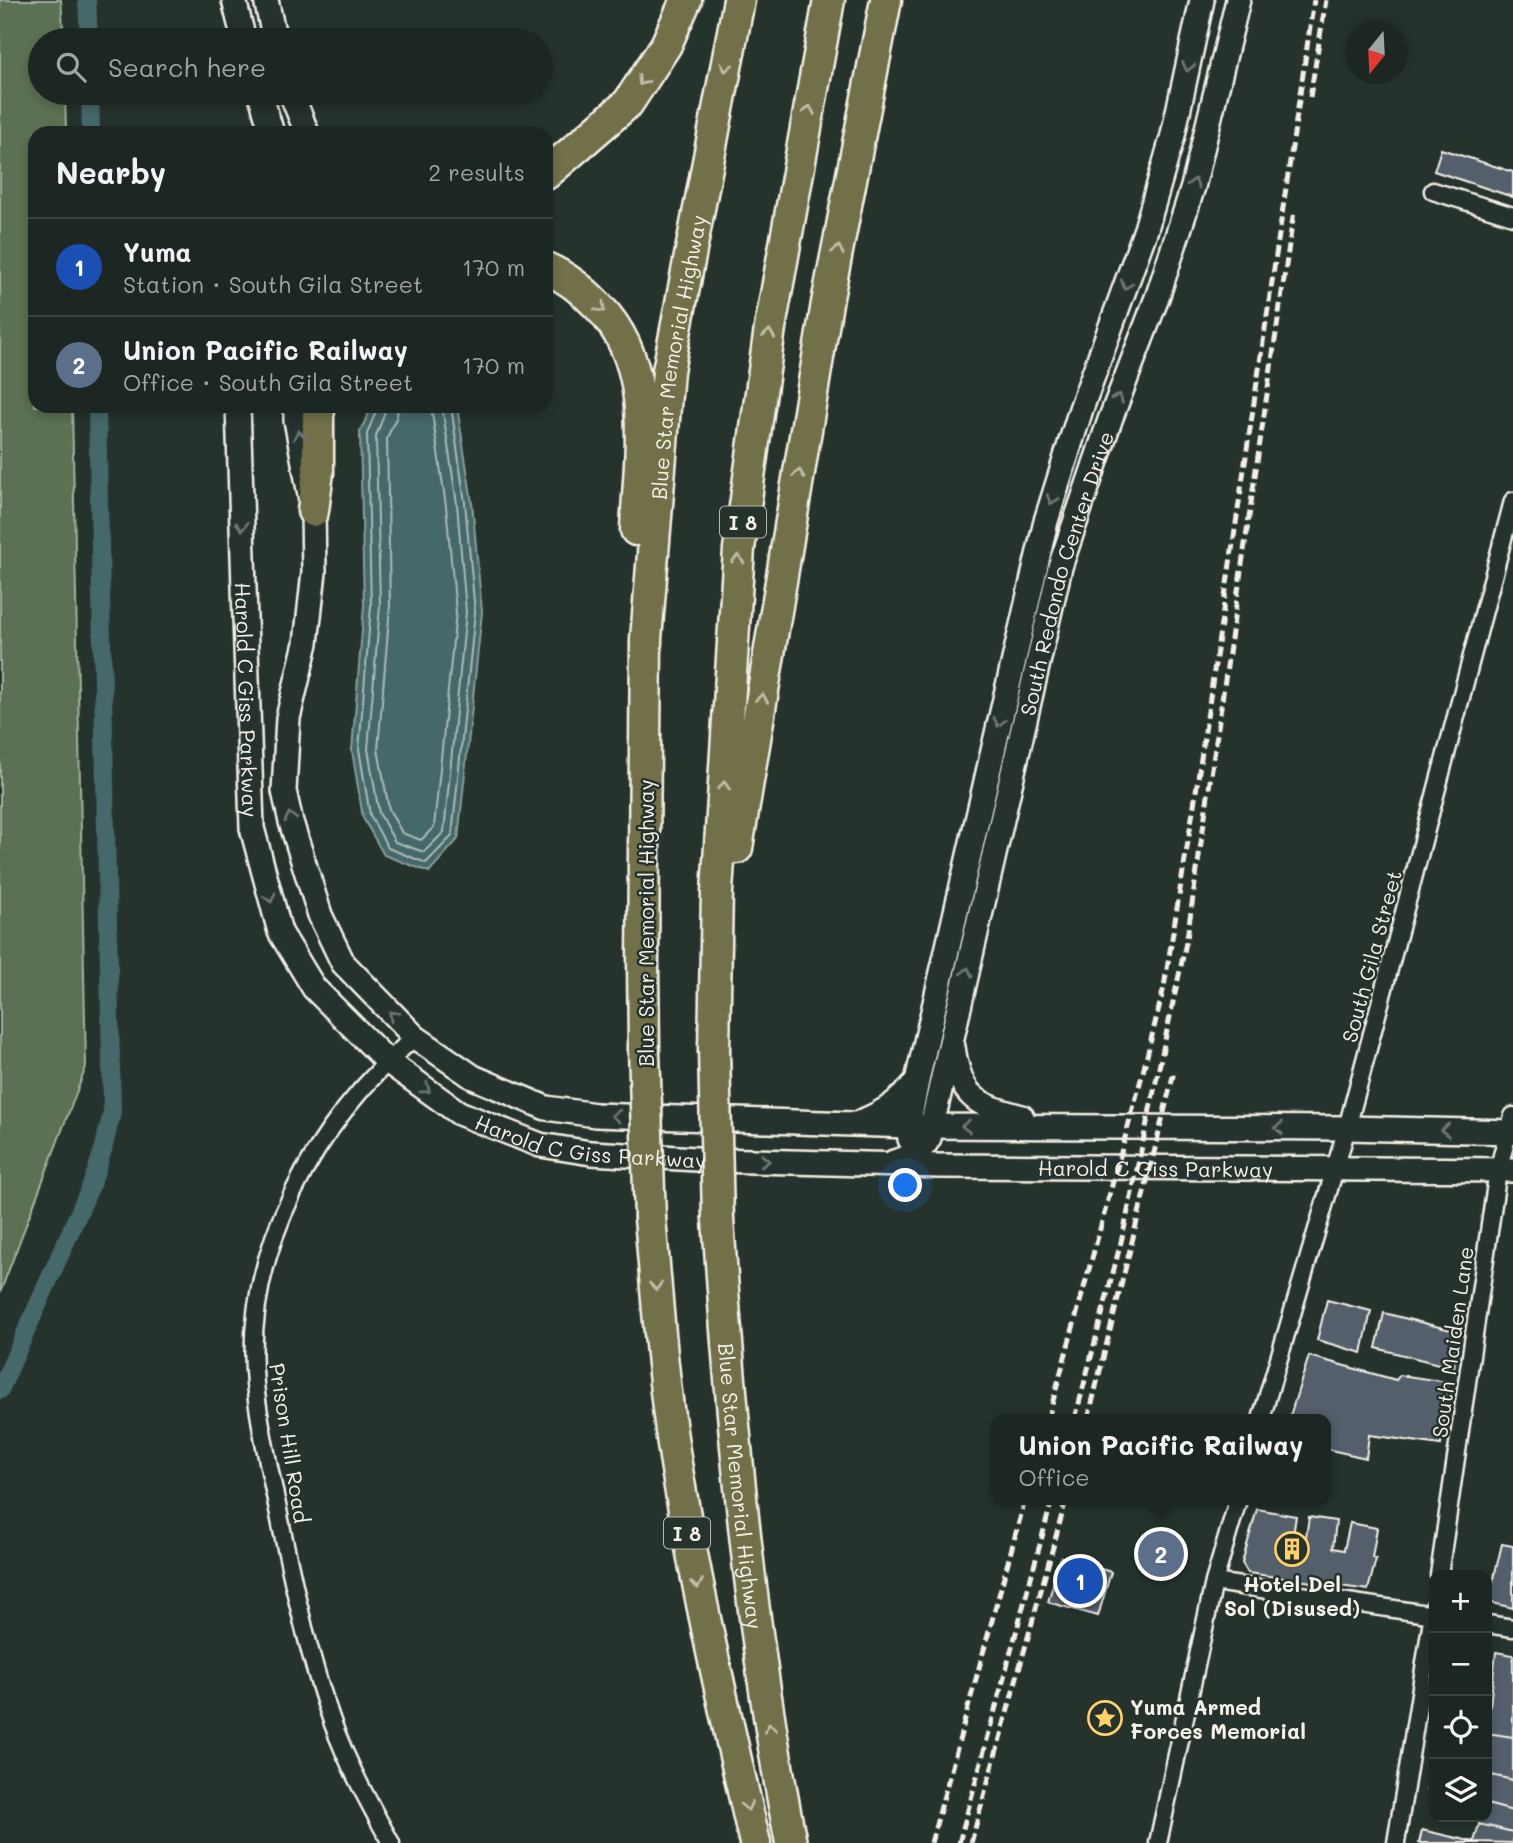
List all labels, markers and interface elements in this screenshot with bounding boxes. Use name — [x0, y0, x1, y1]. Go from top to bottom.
north arrow — [1345, 21, 1408, 84]
search box — [28, 28, 553, 105]
icon: search — [52, 48, 90, 86]
text: Search here — [108, 50, 266, 84]
one-way arrow — [719, 61, 734, 73]
one-way arrow — [1181, 61, 1196, 73]
one-way arrow — [638, 74, 651, 87]
one-way arrow — [800, 104, 815, 116]
text: Nearby — [56, 152, 166, 192]
text: 2 results — [428, 157, 525, 187]
one-way arrow — [1186, 177, 1200, 189]
street label: Blue Star Memorial Highway — [644, 212, 711, 501]
text: Yuma — [123, 235, 192, 269]
one-way arrow — [829, 244, 844, 256]
text: 1 — [74, 252, 84, 282]
text: 170 m — [462, 252, 525, 282]
text: Station · South Gila Street — [123, 269, 423, 299]
one-way arrow — [1120, 279, 1134, 291]
one-way arrow — [592, 300, 605, 313]
one-way arrow — [761, 328, 776, 340]
text: Union Pacific Railway — [123, 333, 408, 367]
text: 2 — [73, 350, 85, 380]
text: 170 m — [462, 350, 525, 380]
text: Office · South Gila Street — [123, 367, 413, 397]
one-way arrow — [1110, 392, 1124, 404]
street label: South Redondo Center Drive — [1013, 427, 1119, 718]
one-way arrow — [292, 429, 307, 441]
one-way arrow — [791, 468, 806, 480]
one-way arrow — [1046, 494, 1060, 506]
road number: I 8 — [720, 506, 766, 538]
one-way arrow — [234, 521, 250, 532]
one-way arrow — [730, 554, 745, 565]
street label: Harold C Giss Parkway — [230, 582, 265, 818]
one-way arrow — [754, 692, 769, 704]
one-way arrow — [993, 716, 1008, 728]
street label: Blue Star Memorial Highway — [632, 779, 659, 1067]
one-way arrow — [716, 781, 731, 792]
one-way arrow — [284, 811, 298, 823]
street label: South Gila Street — [1335, 867, 1407, 1045]
one-way arrow — [262, 892, 277, 904]
one-way arrow — [959, 966, 973, 978]
one-way arrow — [388, 1010, 401, 1023]
one-way arrow — [418, 1081, 431, 1093]
street label: Harold C Giss Parkway — [472, 1107, 707, 1173]
one-way arrow — [610, 1108, 621, 1123]
one-way arrow — [960, 1118, 971, 1134]
one-way arrow — [1273, 1120, 1283, 1136]
one-way arrow — [1439, 1122, 1450, 1138]
one-way arrow — [760, 1153, 771, 1169]
street label: Harold C Giss Parkway — [1038, 1153, 1273, 1182]
your location — [888, 1168, 922, 1202]
street label: South Maiden Lane — [1425, 1244, 1479, 1440]
one-way arrow — [648, 1280, 663, 1291]
street label: Blue Star Memorial Highway — [714, 1342, 770, 1631]
street label: Prison Hill Road — [264, 1361, 316, 1525]
popup — [991, 1414, 1331, 1505]
text: Union Pacific Railway — [1019, 1428, 1303, 1462]
text: Office — [1019, 1462, 1090, 1492]
road number: I 8 — [664, 1518, 710, 1548]
pin: 2 — [1138, 1528, 1184, 1580]
building icon: Hotel Del Sol (Disused) — [1273, 1530, 1311, 1568]
pin: 1 — [1057, 1555, 1103, 1607]
place label: Hotel Del Sol (Disused) — [1224, 1570, 1360, 1621]
map controls — [1429, 1570, 1492, 1822]
button: + — [1429, 1570, 1492, 1633]
one-way arrow — [689, 1578, 704, 1589]
button: − — [1429, 1633, 1492, 1696]
place label: Yuma Armed Forces Memorial — [1130, 1693, 1306, 1744]
button: locate — [1429, 1696, 1492, 1759]
place icon: Yuma Armed Forces Memorial — [1086, 1699, 1124, 1737]
one-way arrow — [763, 1722, 778, 1733]
button: layers — [1429, 1759, 1492, 1822]
one-way arrow — [738, 1799, 753, 1811]

